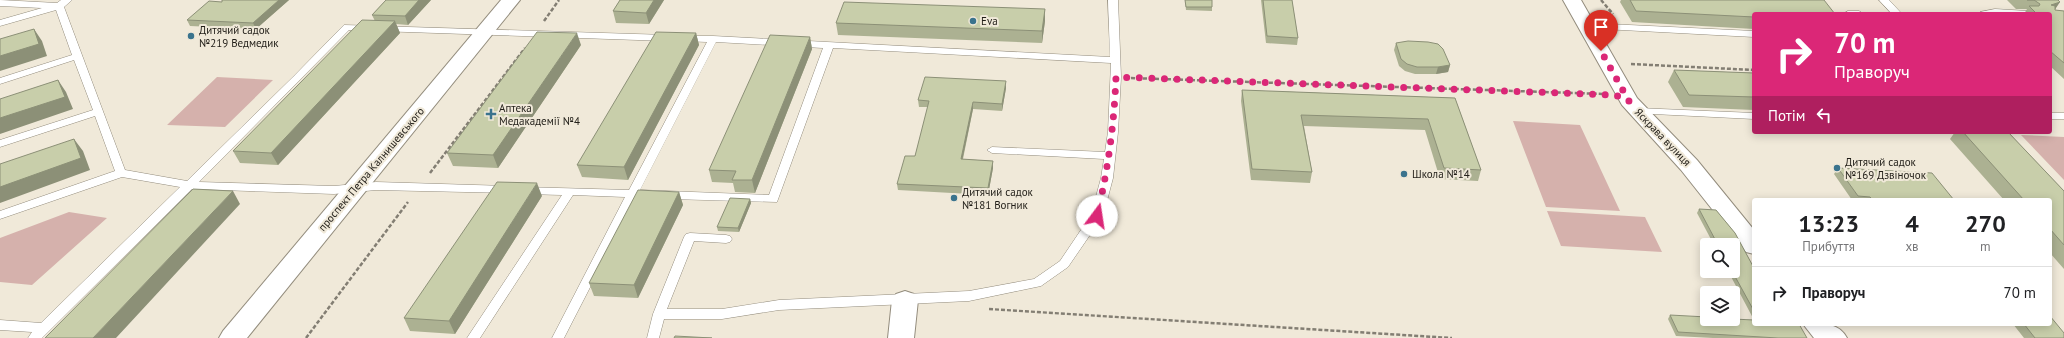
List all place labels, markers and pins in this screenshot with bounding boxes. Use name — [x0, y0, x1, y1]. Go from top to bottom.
pin — [1584, 10, 1618, 51]
place label: Eva — [981, 14, 998, 28]
marker: Eva — [968, 16, 978, 26]
place label: Дитячий садок №219 Ведмедик — [199, 23, 279, 50]
marker: Дитячий садок №219 Ведмедик — [186, 31, 196, 41]
place label: Аптека Медакадемії №4 — [499, 101, 580, 128]
marker: Аптека Медакадемії №4 — [486, 109, 496, 119]
place label: Дитячий садок №169 Дзвіночок — [1845, 155, 1927, 182]
marker: Дитячий садок №169 Дзвіночок — [1832, 163, 1842, 173]
place label: Школа №14 — [1412, 167, 1470, 181]
marker: Школа №14 — [1399, 169, 1409, 179]
place label: Дитячий садок №181 Вогник — [962, 185, 1034, 212]
marker: Дитячий садок №181 Вогник — [949, 193, 959, 203]

